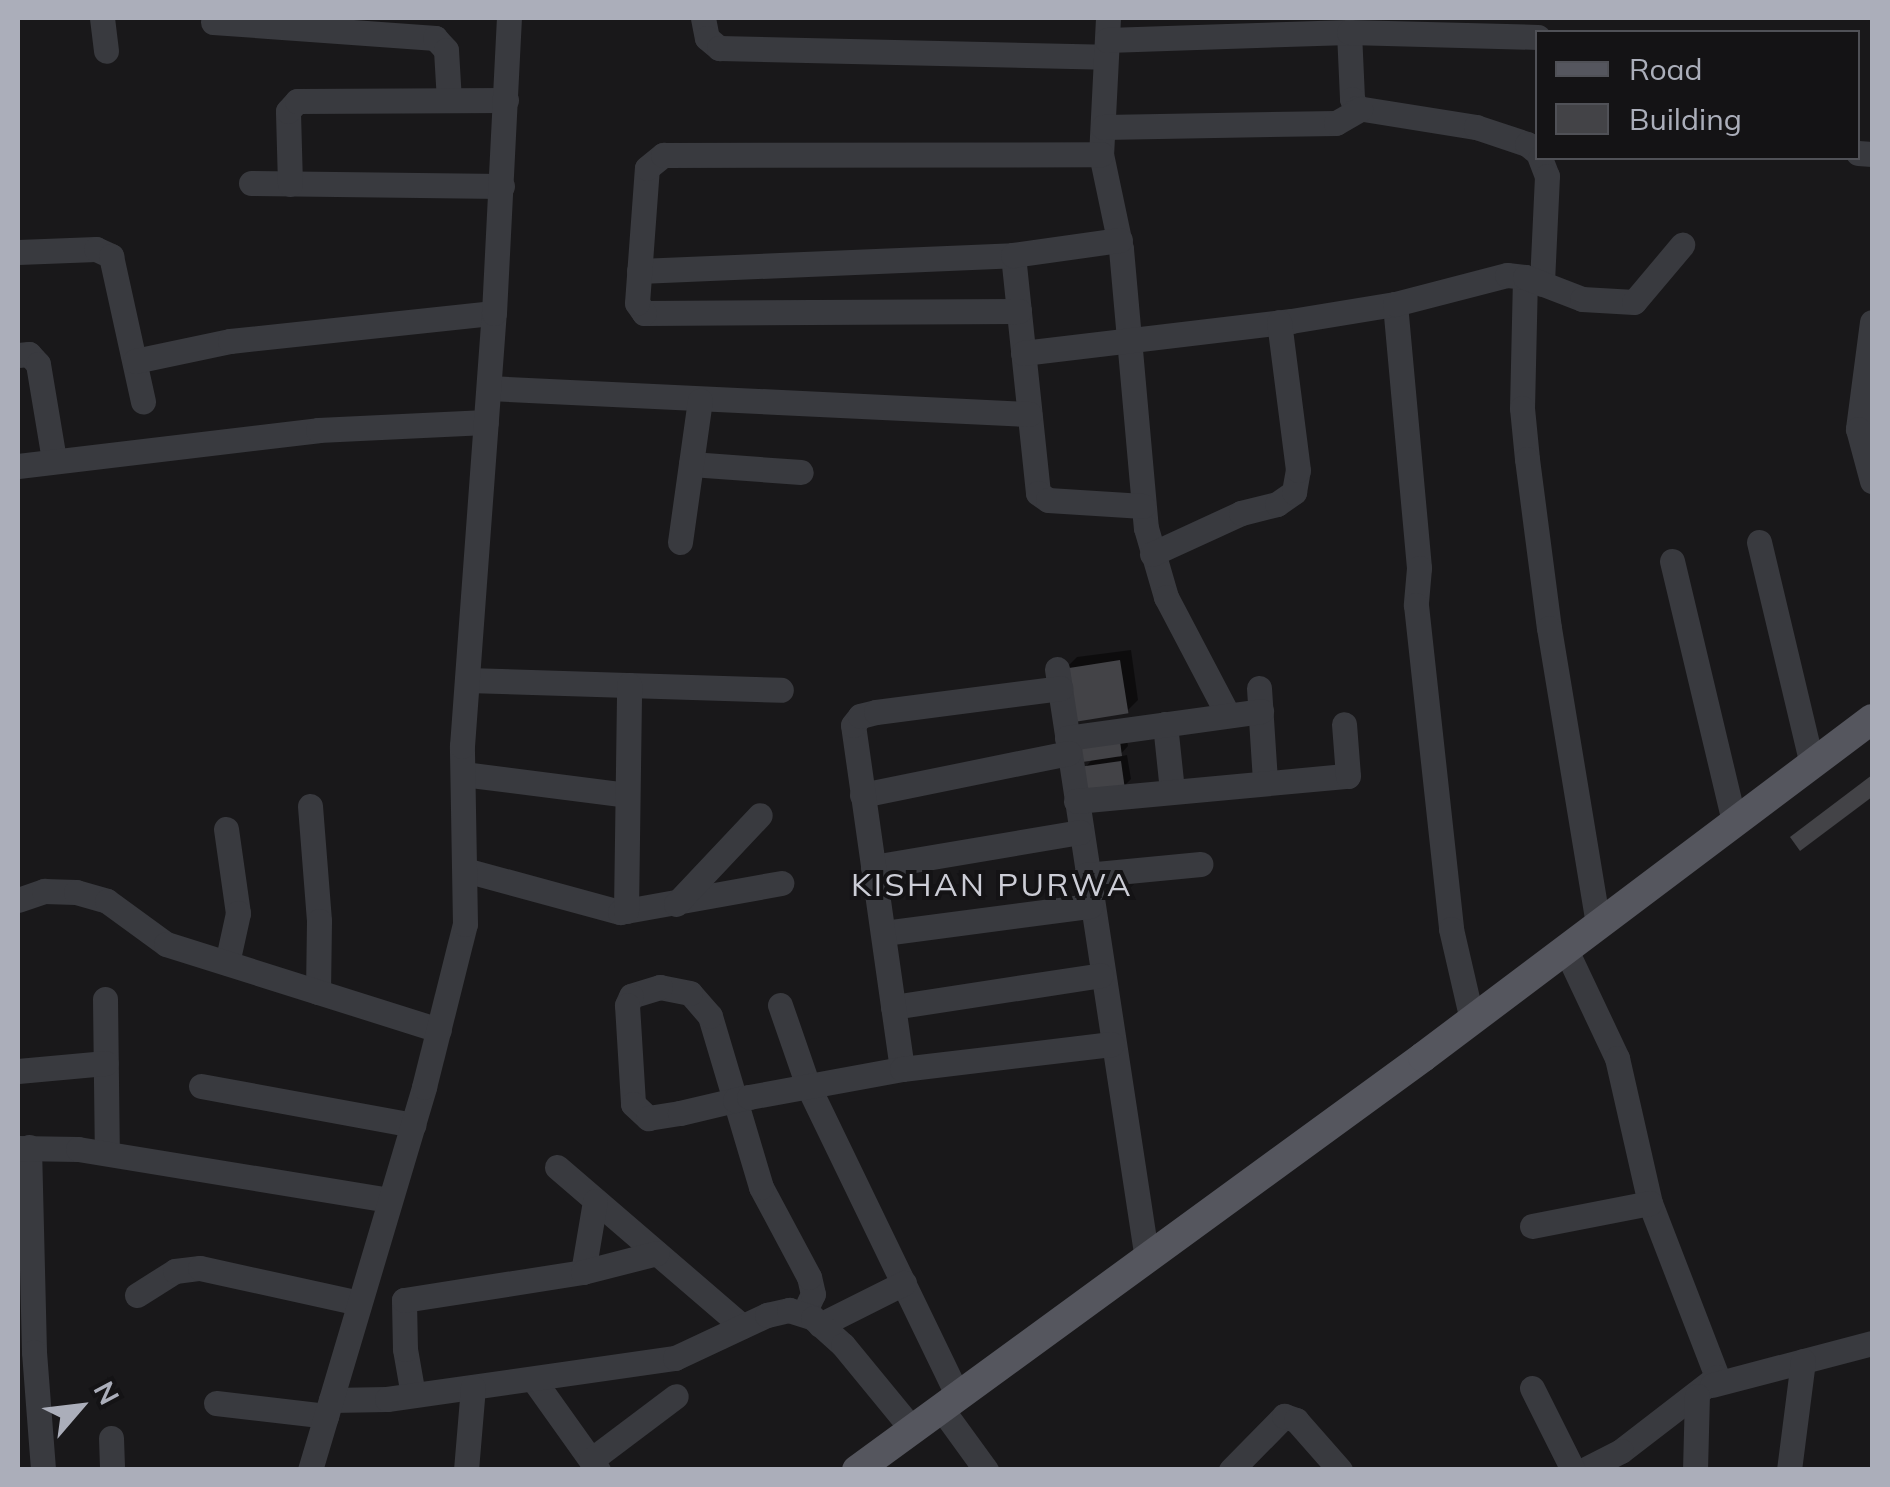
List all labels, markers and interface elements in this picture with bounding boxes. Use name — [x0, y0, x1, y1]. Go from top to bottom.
legend — [1535, 30, 1860, 160]
text: Road — [1629, 50, 1703, 88]
text: Building — [1629, 100, 1742, 138]
district label: KISHAN PURWA — [851, 865, 1133, 903]
north arrow — [30, 1357, 130, 1457]
text: N — [87, 1375, 127, 1410]

